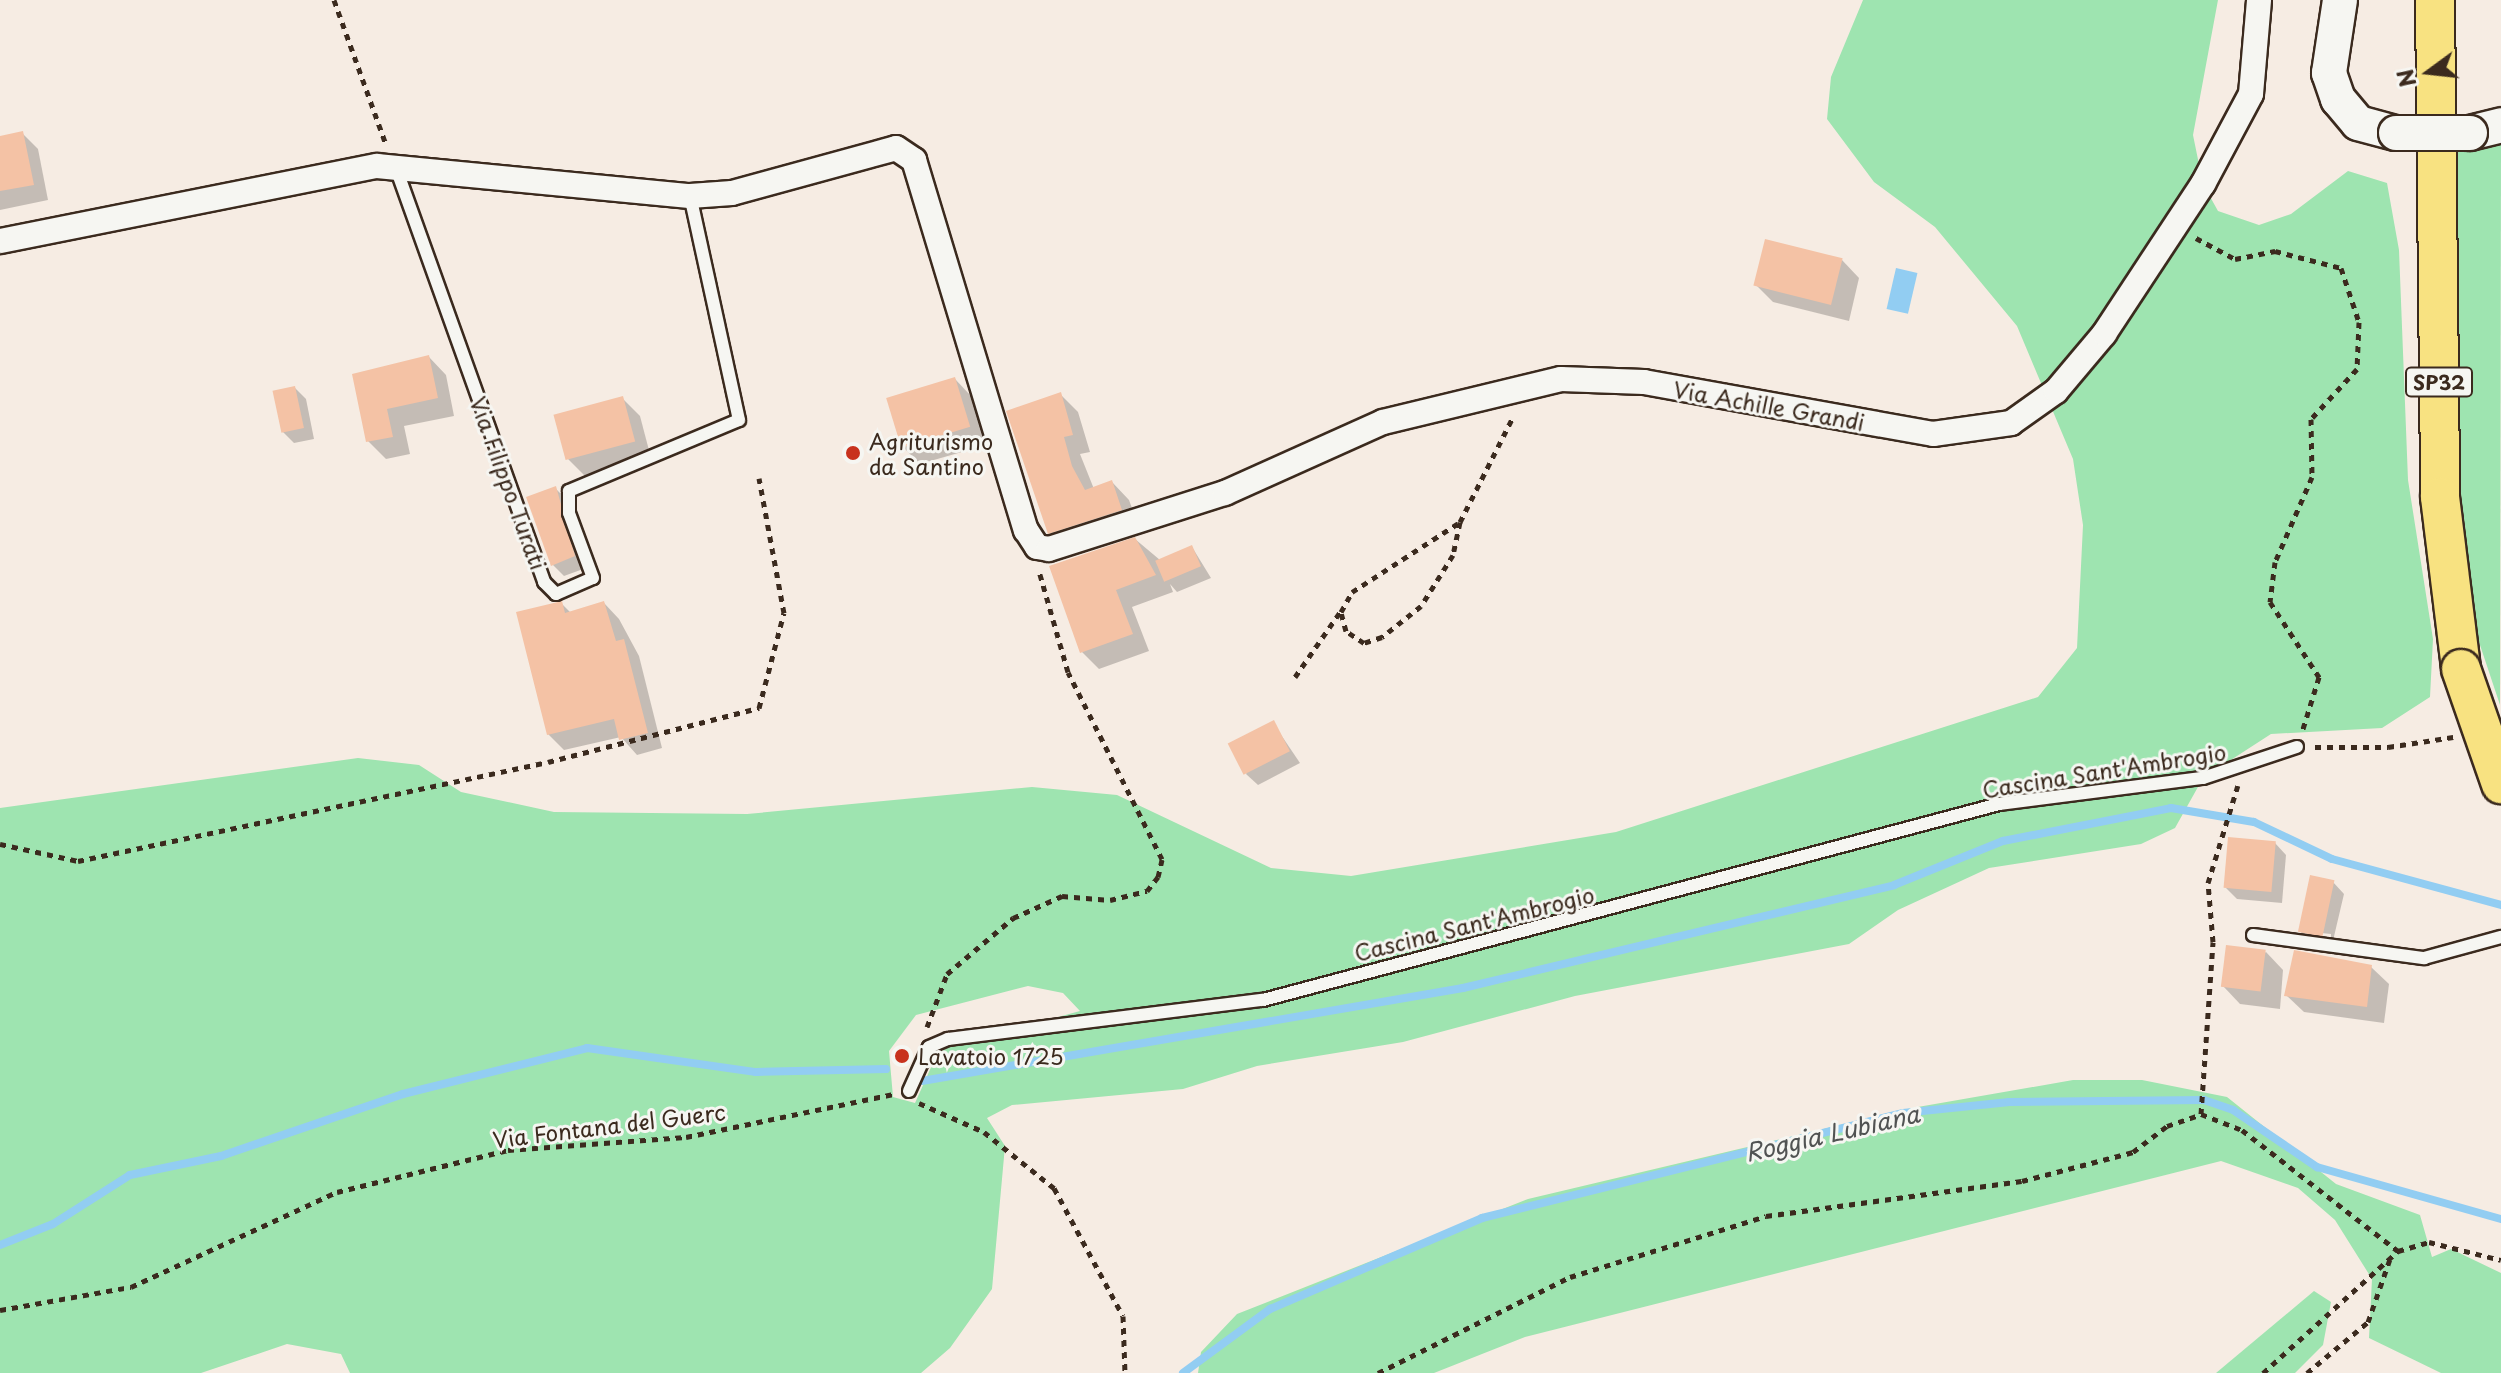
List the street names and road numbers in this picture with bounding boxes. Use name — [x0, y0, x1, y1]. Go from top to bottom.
road number: SP32 — [2405, 366, 2473, 398]
street label: Via Achille Grandi — [1672, 375, 1866, 435]
street label: Via Filippo Turati — [465, 393, 553, 573]
street label: Cascina Sant'Ambrogio — [1980, 738, 2228, 802]
street label: Cascina Sant'Ambrogio — [1351, 880, 1597, 966]
street label: Via Fontana del Guerc — [490, 1097, 728, 1153]

